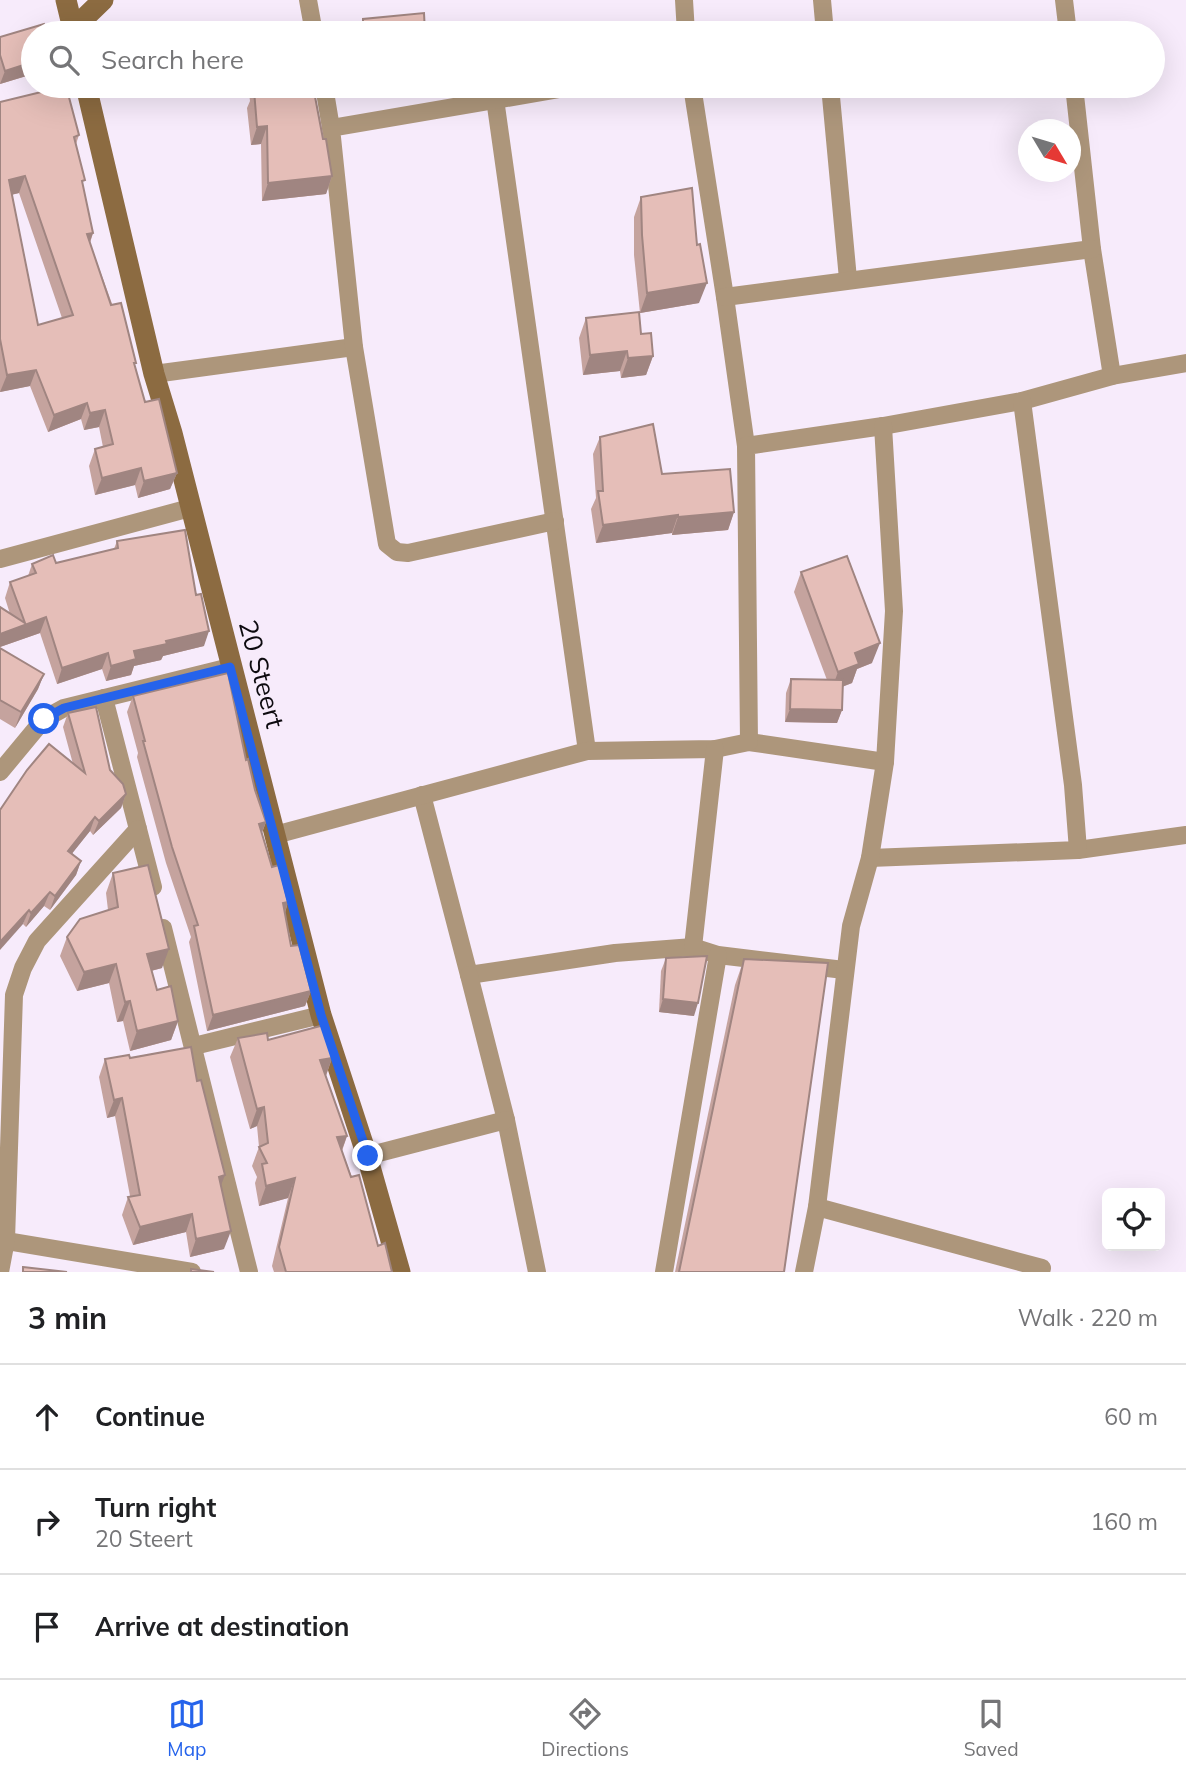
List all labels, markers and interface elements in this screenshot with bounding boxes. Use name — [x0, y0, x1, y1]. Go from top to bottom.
search box — [21, 21, 1165, 98]
icon: search — [45, 41, 83, 79]
text: Search here — [101, 43, 244, 76]
north arrow — [1018, 119, 1081, 182]
street label: 20 Steert — [232, 616, 292, 732]
route start — [28, 703, 59, 734]
route end — [352, 1140, 383, 1171]
map controls — [1102, 1188, 1165, 1251]
button: locate — [1102, 1188, 1165, 1251]
text: 3 min — [28, 1299, 107, 1337]
text: Walk · 220 m — [1018, 1303, 1158, 1332]
icon: ahead — [28, 1398, 66, 1436]
text: Continue — [95, 1400, 205, 1433]
text: 60 m — [1104, 1402, 1158, 1431]
text: Turn right — [95, 1491, 216, 1524]
icon: right — [28, 1503, 66, 1541]
text: 160 m — [1090, 1507, 1158, 1536]
text: 20 Steert — [95, 1524, 193, 1553]
icon: arrive — [28, 1608, 66, 1646]
text: Arrive at destination — [95, 1610, 350, 1643]
tab: Map — [167, 1695, 206, 1761]
tab: Directions — [541, 1695, 629, 1761]
tab: Saved — [964, 1695, 1019, 1761]

